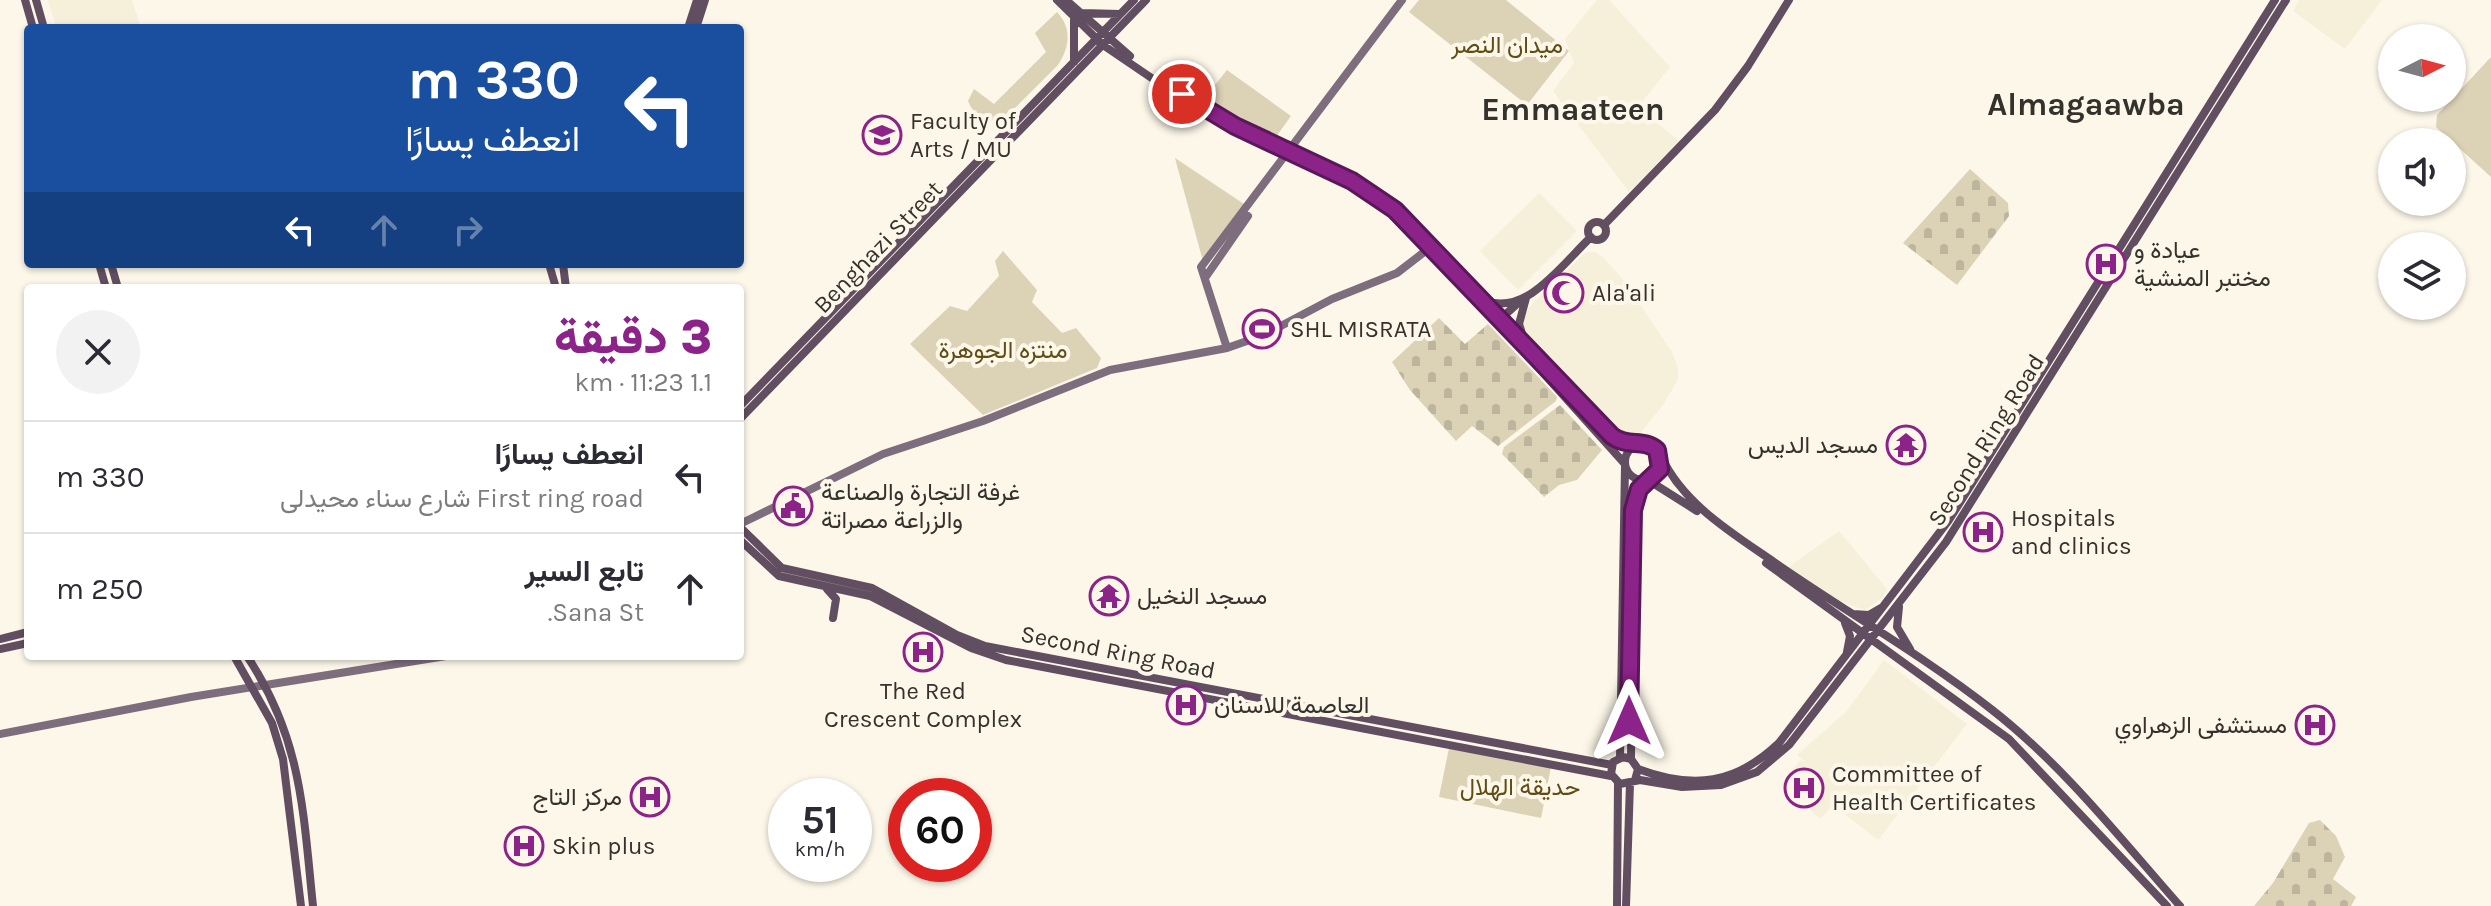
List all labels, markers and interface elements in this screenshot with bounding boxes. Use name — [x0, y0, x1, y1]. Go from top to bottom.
north arrow — [2378, 24, 2466, 112]
map controls — [2378, 24, 2466, 320]
park label: ميدان النصر — [1450, 31, 1563, 60]
text: 330 m — [408, 47, 580, 112]
icon: left — [608, 56, 712, 160]
pin — [1148, 60, 1216, 128]
icon: arrive — [1160, 72, 1204, 116]
district label: Almagaawba — [1987, 86, 2185, 123]
district label: Emmaateen — [1481, 91, 1665, 128]
place label: Faculty of Arts / MU — [910, 107, 1017, 163]
school or university icon: Faculty of Arts / MU — [861, 114, 903, 156]
text: انعطف يسارًا — [405, 118, 580, 160]
button: sound — [2378, 128, 2466, 216]
street label: Benghazi Street — [808, 175, 948, 319]
icon: left — [278, 208, 322, 252]
icon: ahead — [362, 208, 406, 252]
icon: right — [446, 208, 490, 252]
button: layers — [2378, 232, 2466, 320]
place label: عيادة و مختبر المنشية — [2134, 236, 2271, 293]
hospital icon: عيادة و مختبر المنشية — [2085, 243, 2127, 285]
mosque icon: Ala'ali — [1543, 272, 1585, 314]
place label: Ala'ali — [1592, 279, 1656, 307]
sports icon: SHL MISRATA — [1241, 308, 1283, 350]
text: 3 دقيقة — [554, 309, 712, 365]
button: close — [56, 310, 140, 394]
place label: SHL MISRATA — [1290, 315, 1432, 343]
park label: منتزه الجوهرة — [938, 336, 1068, 365]
street label: Second Ring Road — [1922, 349, 2050, 531]
text: 1.1 km · 11:23 — [574, 367, 712, 398]
temple icon: مسجد الديس — [1885, 424, 1927, 466]
place label: مسجد الديس — [1748, 431, 1878, 459]
text: انعطف يسارًا — [494, 436, 644, 472]
icon: left — [668, 455, 712, 499]
text: 330 m — [56, 459, 144, 495]
place label: غرفة التجارة والصناعة والزراعة مصراتة — [821, 478, 1020, 535]
text: First ring road شارع سناء محيدلى — [280, 483, 644, 514]
public building icon: غرفة التجارة والصناعة والزراعة مصراتة — [772, 485, 814, 527]
place label: Hospitals and clinics — [2011, 504, 2132, 560]
hospital icon: Hospitals and clinics — [1962, 511, 2004, 553]
text: تابع السير — [525, 553, 644, 589]
icon: ahead — [668, 567, 712, 611]
text: 250 m — [56, 571, 143, 607]
temple icon: مسجد النخيل — [1088, 575, 1130, 617]
place label: مسجد النخيل — [1137, 582, 1267, 610]
text: Sana St. — [548, 597, 644, 628]
street label: Second Ring Road — [1018, 619, 1218, 685]
hospital icon: The Red Crescent Complex — [902, 631, 944, 673]
place label: The Red Crescent Complex — [824, 677, 1022, 733]
position arrow — [1587, 679, 1671, 763]
hospital icon: العاصمة للاسنان — [1165, 684, 1207, 726]
place label: العاصمة للاسنان — [1214, 691, 1369, 719]
hospital icon: مستشفى الزهراوي — [2294, 704, 2336, 746]
place label: مستشفى الزهراوي — [2115, 711, 2287, 744]
place label: Committee of Health Certificates — [1832, 760, 2036, 816]
hospital icon: Committee of Health Certificates — [1783, 767, 1825, 809]
park label: حديقة الهلال — [1460, 773, 1580, 802]
hospital icon: مركز التاج — [629, 776, 671, 818]
speed limit sign: 60 — [888, 778, 992, 882]
place label: مركز التاج — [533, 783, 622, 813]
text: 51 — [801, 796, 839, 843]
hospital icon: Skin plus — [503, 825, 545, 867]
place label: Skin plus — [552, 832, 655, 860]
text: km/h — [795, 838, 845, 861]

